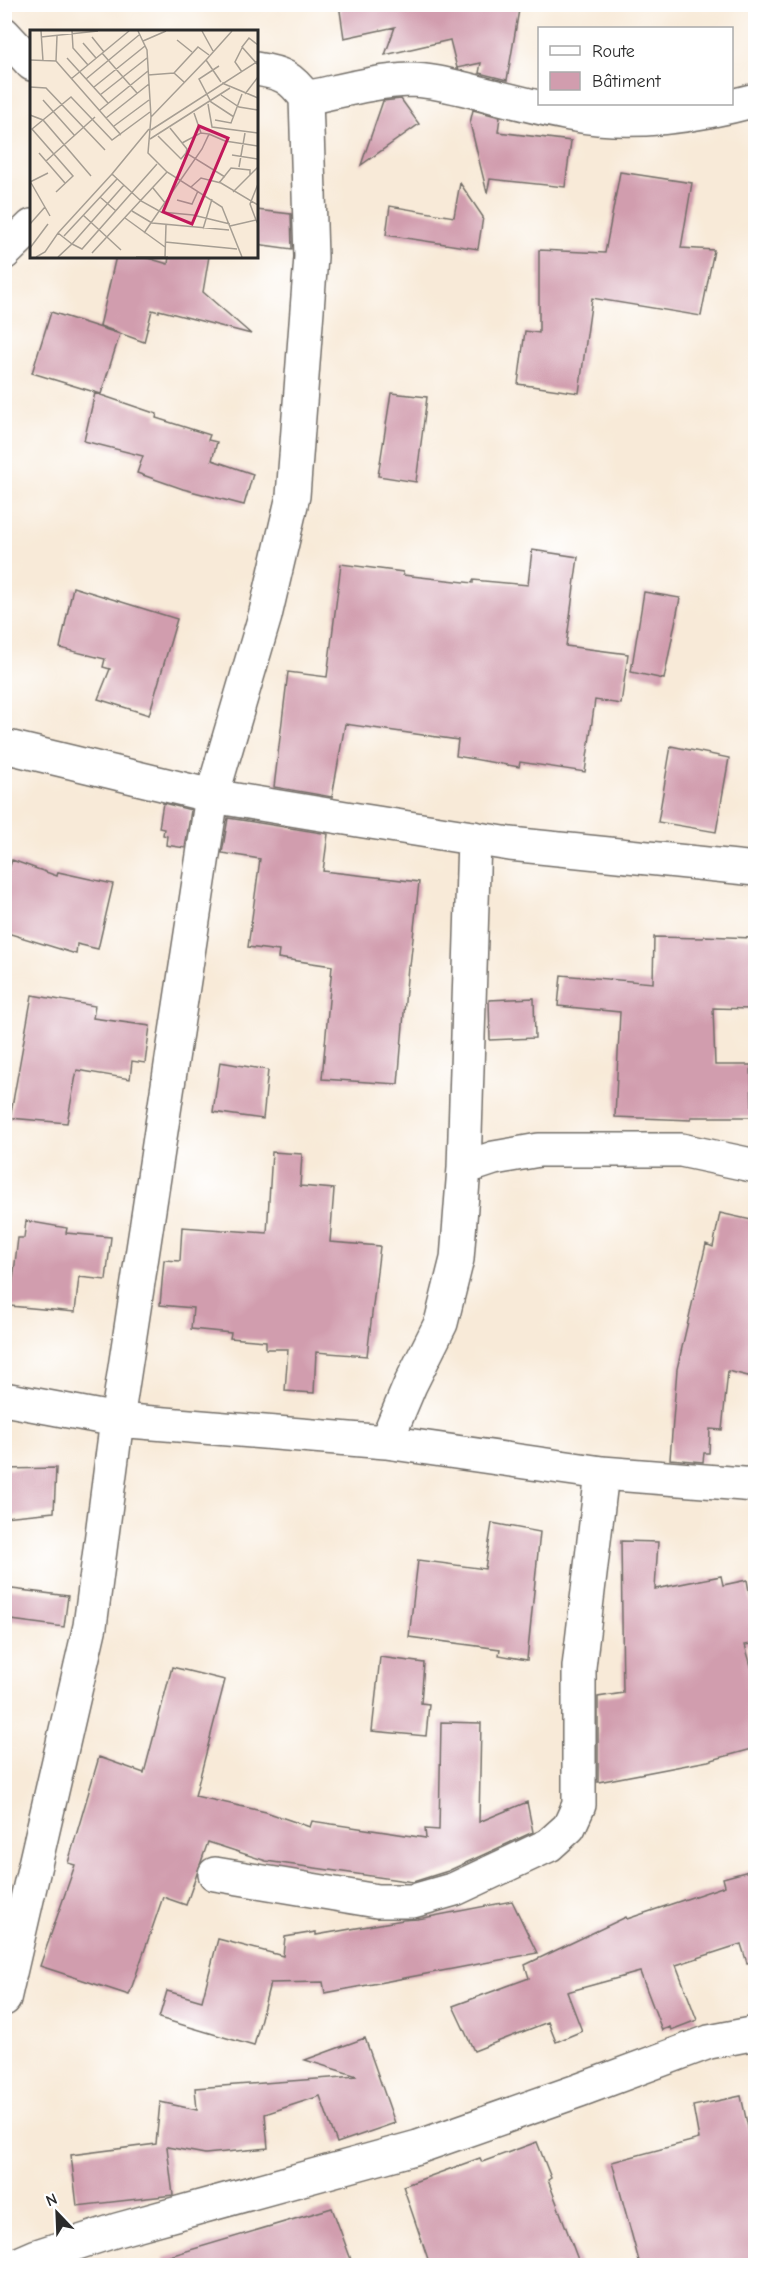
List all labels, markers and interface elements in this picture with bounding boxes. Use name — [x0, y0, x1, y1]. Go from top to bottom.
legend — [538, 27, 733, 105]
inset map — [30, 30, 258, 258]
text: Route — [592, 41, 635, 62]
text: Bâtiment — [592, 71, 662, 92]
north arrow — [27, 2183, 87, 2243]
text: N — [43, 2190, 60, 2210]

